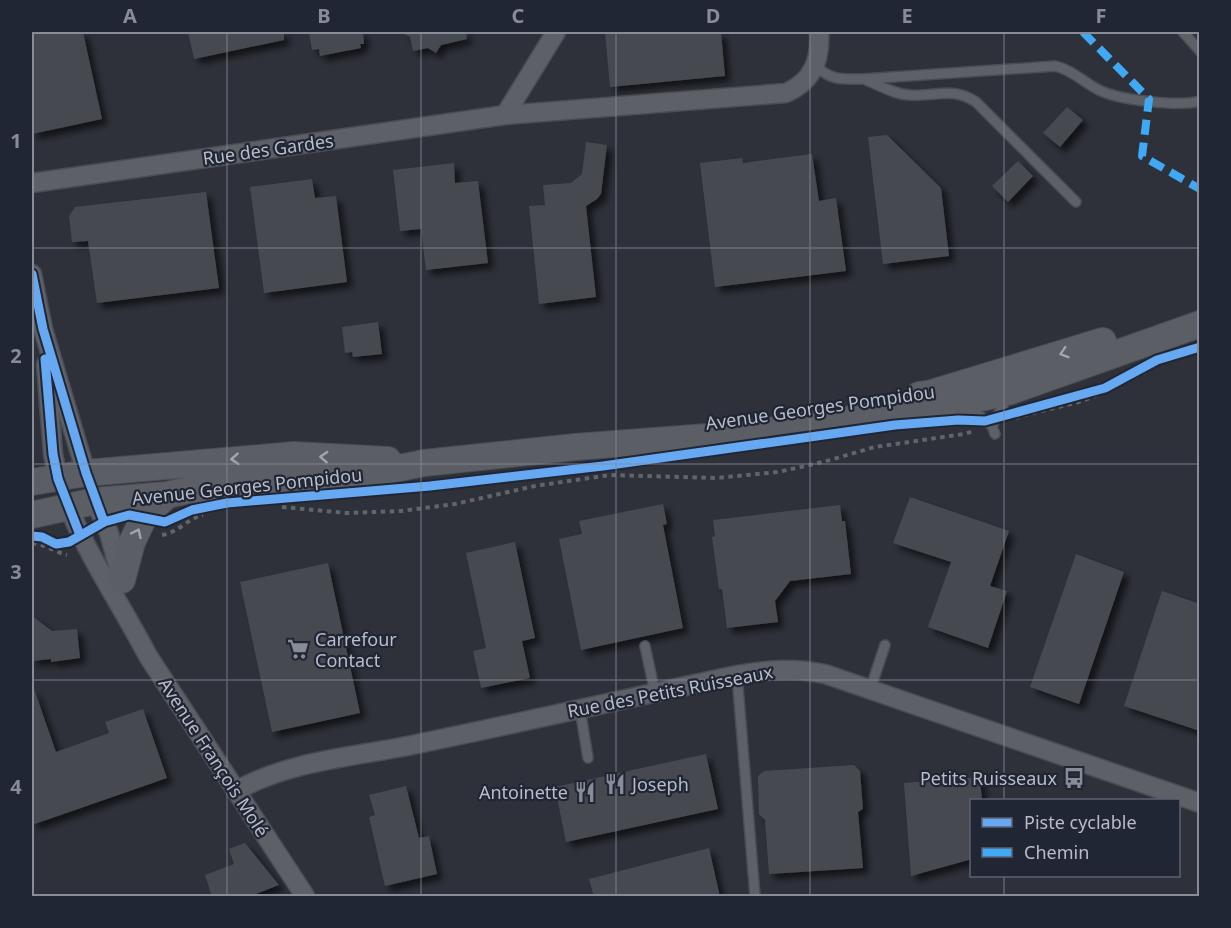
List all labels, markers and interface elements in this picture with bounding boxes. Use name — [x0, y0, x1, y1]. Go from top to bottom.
text: A — [123, 2, 137, 29]
text: B — [317, 2, 331, 29]
text: C — [512, 2, 525, 29]
text: D — [706, 2, 720, 29]
text: E — [901, 2, 913, 29]
text: F — [1096, 2, 1106, 29]
text: 1 — [10, 127, 22, 154]
street label: Rue des Gardes — [201, 128, 335, 170]
text: 2 — [10, 342, 22, 369]
one-way arrow — [1059, 346, 1070, 358]
street label: Avenue Georges Pompidou — [704, 379, 936, 435]
one-way arrow — [320, 450, 329, 463]
one-way arrow — [231, 453, 240, 466]
street label: Avenue Georges Pompidou — [131, 462, 363, 510]
one-way arrow — [129, 529, 141, 540]
text: 3 — [10, 558, 22, 585]
place label: Carrefour Contact — [315, 627, 397, 672]
supermarket icon: Carrefour Contact — [286, 637, 310, 661]
street label: Rue des Petits Ruisseaux — [565, 659, 775, 723]
street label: Avenue François Molé — [154, 673, 274, 841]
place label: Petits Ruisseaux — [920, 766, 1057, 790]
bus stop icon: Petits Ruisseaux — [1062, 766, 1086, 790]
restaurant icon: Joseph — [603, 772, 627, 796]
place label: Joseph — [630, 772, 689, 796]
text: 4 — [10, 773, 22, 800]
place label: Antoinette — [479, 780, 568, 804]
restaurant icon: Antoinette — [573, 780, 597, 804]
legend — [970, 799, 1180, 877]
text: Piste cyclable — [1024, 810, 1137, 834]
text: Chemin — [1024, 840, 1089, 864]

